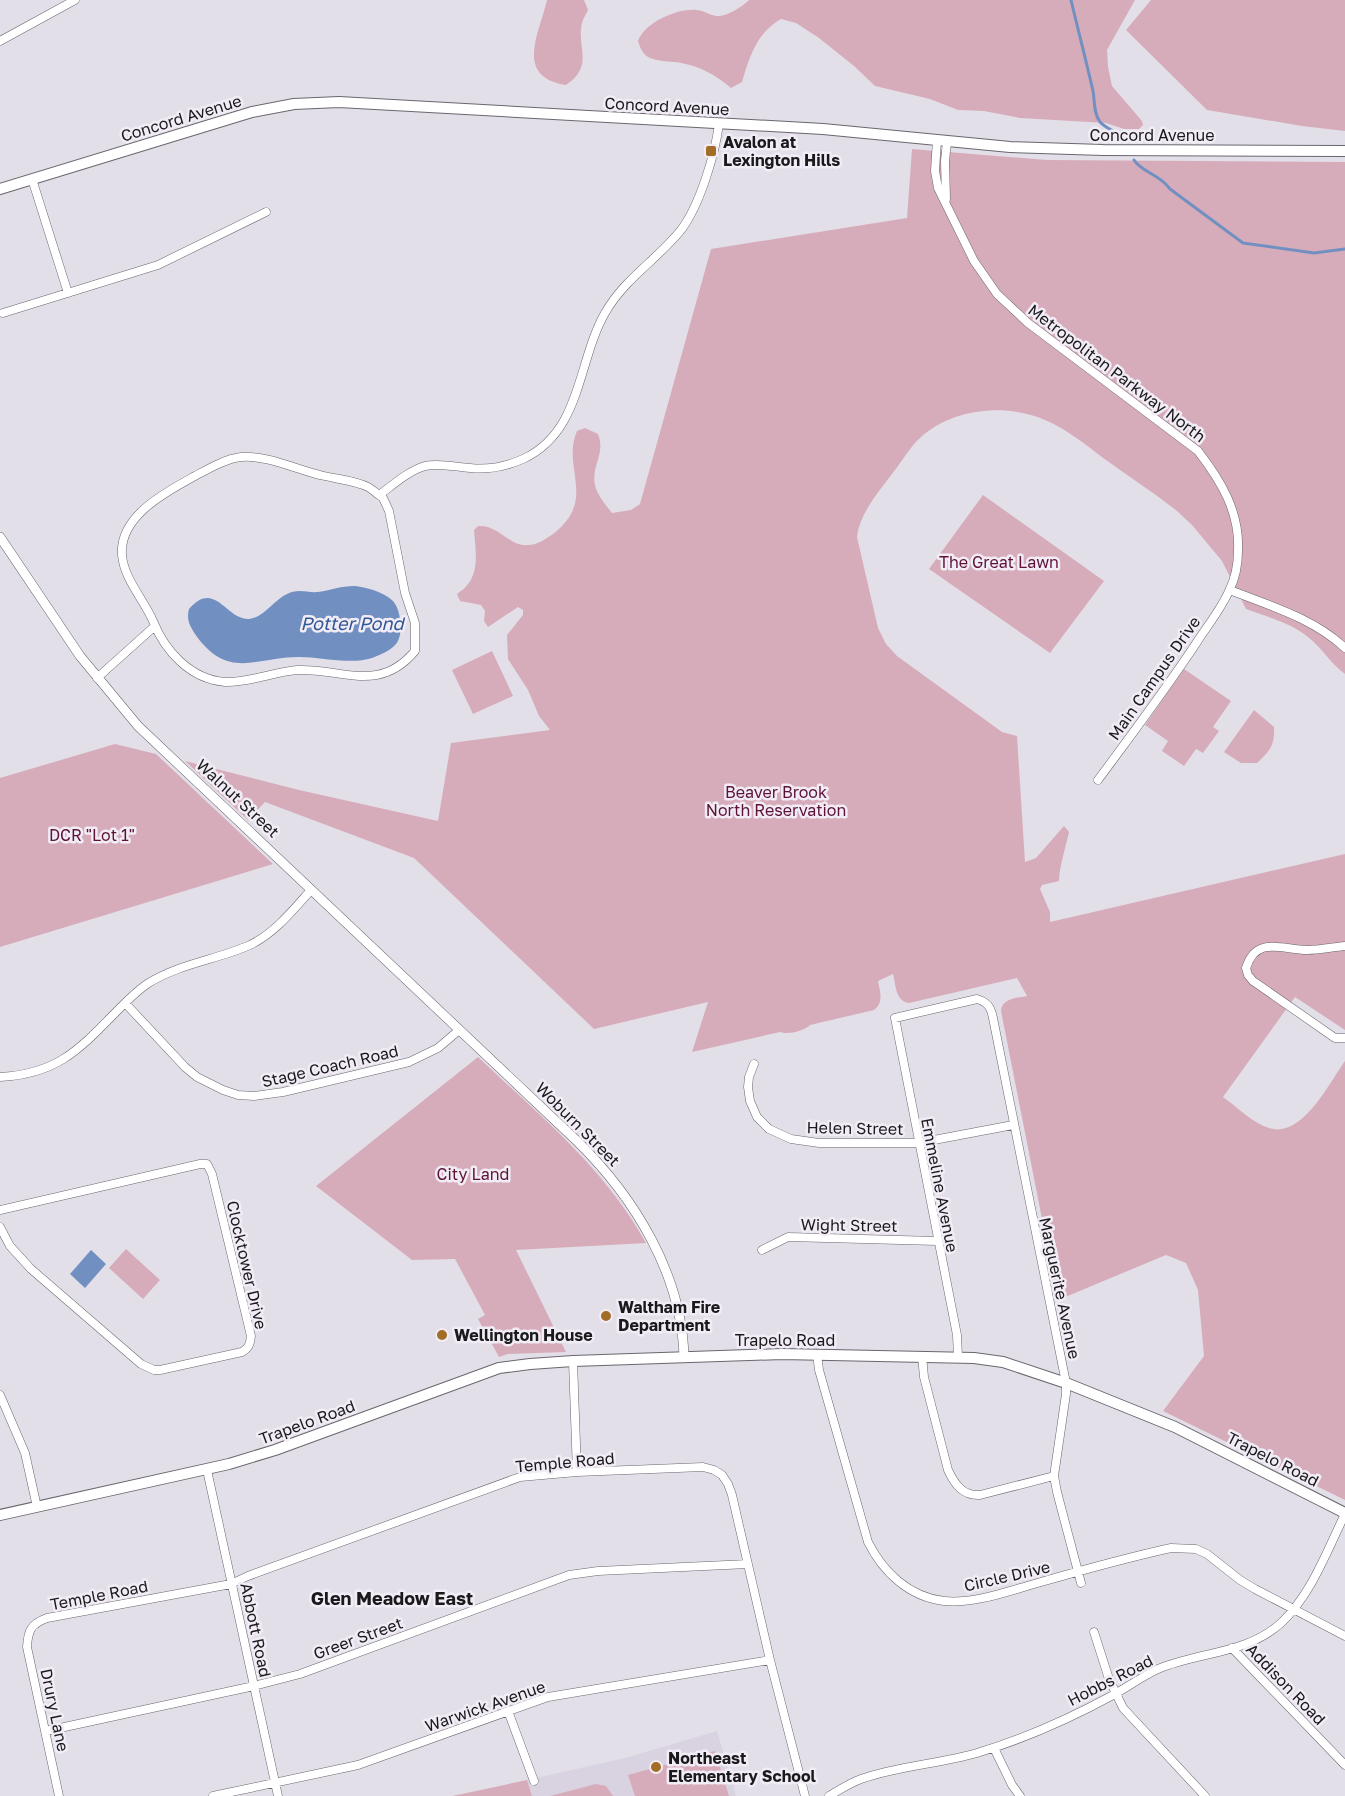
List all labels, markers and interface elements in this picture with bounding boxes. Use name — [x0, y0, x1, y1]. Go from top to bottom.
street label: Concord Avenue — [118, 90, 244, 146]
street label: Concord Avenue — [604, 93, 730, 119]
street label: Concord Avenue — [1089, 125, 1215, 145]
place label: Avalon at Lexington Hills — [723, 132, 840, 170]
marker: Avalon at Lexington Hills — [704, 144, 718, 158]
street label: Metropolitan Parkway North — [1024, 300, 1210, 446]
park label: The Great Lawn — [939, 552, 1059, 572]
water label: Potter Pond — [300, 612, 405, 634]
street label: Main Campus Drive — [1104, 612, 1204, 744]
street label: Walnut Street — [192, 754, 284, 842]
park label: Beaver Brook North Reservation — [706, 782, 846, 820]
park label: DCR "Lot 1" — [49, 825, 135, 845]
street label: Stage Coach Road — [260, 1041, 400, 1091]
street label: Woburn Street — [532, 1078, 624, 1170]
street label: Emmeline Avenue — [917, 1116, 963, 1254]
street label: Helen Street — [806, 1117, 904, 1139]
park label: City Land — [437, 1164, 509, 1184]
street label: Clocktower Drive — [222, 1199, 272, 1331]
street label: Wight Street — [800, 1214, 898, 1236]
street label: Marguerite Avenue — [1035, 1215, 1085, 1361]
place label: Waltham Fire Department — [618, 1297, 720, 1335]
marker: Waltham Fire Department — [599, 1309, 613, 1323]
place label: Wellington House — [454, 1325, 593, 1345]
marker: Wellington House — [435, 1328, 449, 1342]
street label: Trapelo Road — [735, 1330, 835, 1350]
street label: Trapelo Road — [256, 1395, 358, 1449]
street label: Trapelo Road — [1224, 1427, 1322, 1491]
street label: Temple Road — [515, 1448, 615, 1476]
street label: Circle Drive — [962, 1556, 1052, 1596]
street label: Temple Road — [48, 1576, 150, 1614]
street label: Abbott Road — [236, 1581, 276, 1679]
district label: Glen Meadow East — [311, 1587, 473, 1609]
street label: Greer Street — [311, 1613, 405, 1663]
street label: Addison Road — [1242, 1639, 1330, 1729]
street label: Hobbs Road — [1064, 1650, 1156, 1710]
street label: Drury Lane — [36, 1667, 74, 1753]
street label: Warwick Avenue — [422, 1676, 548, 1736]
place label: Northeast Elementary School — [668, 1748, 817, 1786]
marker: Northeast Elementary School — [649, 1760, 663, 1774]

